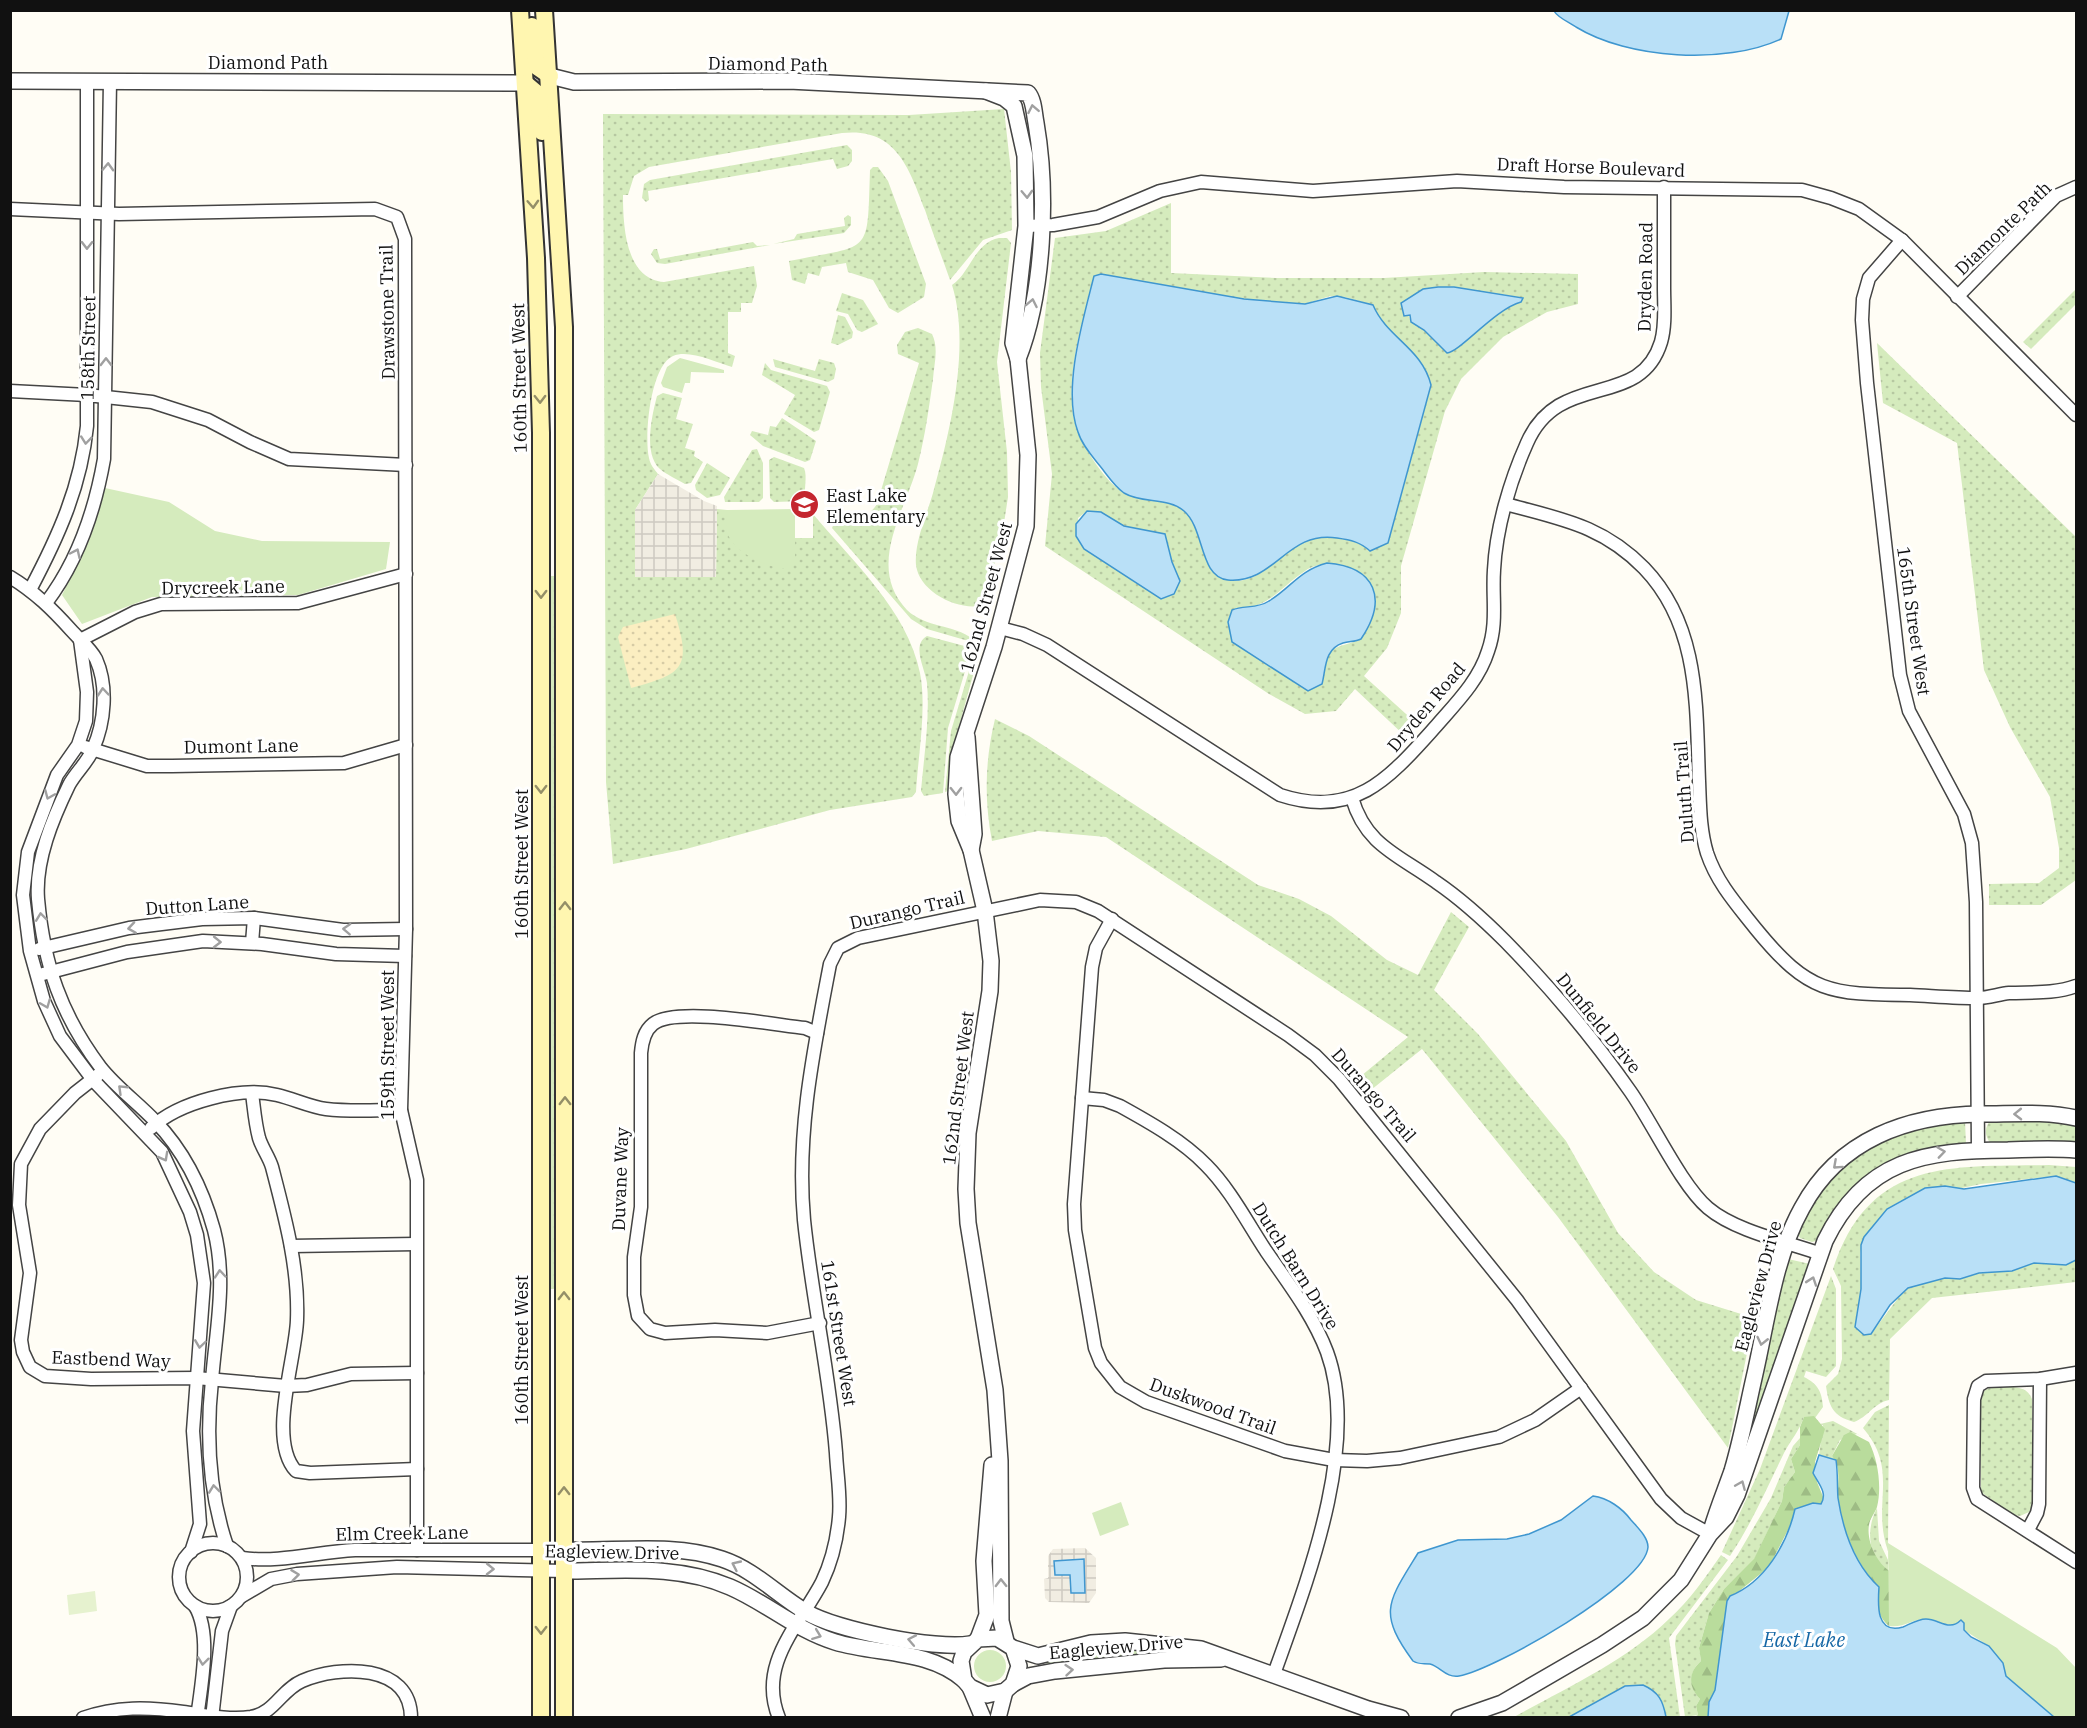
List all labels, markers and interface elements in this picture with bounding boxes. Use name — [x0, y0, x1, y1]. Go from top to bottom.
street label: Diamond Path — [208, 51, 328, 74]
street label: Diamond Path — [708, 51, 828, 77]
one-way arrow — [1027, 105, 1040, 115]
street label: Draft Horse Boulevard — [1496, 152, 1686, 182]
one-way arrow — [101, 163, 114, 172]
street label: Diamonte Path — [1950, 176, 2056, 280]
one-way arrow — [1021, 190, 1033, 199]
one-way arrow — [527, 200, 540, 209]
street label: Dryden Road — [1633, 222, 1657, 332]
one-way arrow — [81, 240, 93, 249]
street label: Drawstone Trail — [374, 244, 400, 380]
street label: 158th Street — [76, 295, 100, 401]
one-way arrow — [1025, 298, 1038, 308]
street label: 160th Street West — [506, 303, 532, 453]
one-way arrow — [100, 358, 112, 367]
one-way arrow — [534, 394, 546, 403]
one-way arrow — [80, 435, 93, 444]
place label: East Lake Elementary — [826, 484, 926, 528]
school or university icon: East Lake Elementary — [789, 489, 821, 521]
street label: 162nd Street West — [955, 519, 1017, 675]
street label: 165th Street West — [1892, 545, 1936, 697]
one-way arrow — [68, 548, 80, 559]
street label: Drycreek Lane — [161, 574, 285, 600]
one-way arrow — [535, 589, 547, 598]
street label: Dryden Road — [1382, 657, 1470, 756]
one-way arrow — [97, 688, 110, 697]
street label: Dumont Lane — [183, 733, 299, 759]
street label: Duluth Trail — [1669, 740, 1699, 844]
one-way arrow — [535, 784, 547, 793]
one-way arrow — [950, 786, 962, 795]
one-way arrow — [44, 789, 56, 800]
street label: 160th Street West — [510, 789, 533, 939]
street label: Durango Trail — [847, 886, 967, 934]
street label: Dutton Lane — [144, 890, 250, 920]
one-way arrow — [559, 902, 571, 911]
one-way arrow — [35, 912, 47, 921]
one-way arrow — [128, 921, 138, 934]
one-way arrow — [343, 923, 352, 936]
one-way arrow — [213, 935, 222, 948]
street label: Dunfield Drive — [1552, 968, 1646, 1078]
street label: 159th Street West — [376, 970, 399, 1120]
one-way arrow — [39, 998, 51, 1009]
street label: 162nd Street West — [937, 1010, 979, 1166]
street label: Durango Trail — [1327, 1043, 1421, 1147]
one-way arrow — [118, 1085, 129, 1096]
one-way arrow — [559, 1097, 571, 1106]
one-way arrow — [2014, 1107, 2023, 1120]
street label: Duvane Way — [607, 1126, 633, 1231]
one-way arrow — [1937, 1147, 1946, 1159]
one-way arrow — [157, 1151, 168, 1161]
one-way arrow — [1833, 1158, 1843, 1169]
street label: Dutch Barn Drive — [1248, 1198, 1344, 1334]
street label: Eagleview Drive — [1729, 1218, 1787, 1354]
street label: 161st Street West — [816, 1258, 862, 1408]
one-way arrow — [214, 1269, 227, 1278]
street label: 160th Street West — [510, 1275, 533, 1425]
one-way arrow — [1804, 1276, 1817, 1287]
one-way arrow — [558, 1292, 570, 1301]
one-way arrow — [1757, 1336, 1770, 1346]
one-way arrow — [195, 1339, 207, 1349]
street label: Eastbend Way — [51, 1345, 171, 1373]
street label: Duskwood Trail — [1147, 1372, 1279, 1440]
one-way arrow — [1734, 1480, 1746, 1491]
one-way arrow — [208, 1484, 221, 1494]
one-way arrow — [558, 1487, 570, 1496]
street label: Elm Creek Lane — [335, 1520, 469, 1546]
street label: Eagleview Drive — [544, 1539, 680, 1565]
one-way arrow — [732, 1561, 743, 1573]
one-way arrow — [485, 1563, 494, 1576]
one-way arrow — [291, 1569, 300, 1582]
one-way arrow — [995, 1579, 1007, 1588]
one-way arrow — [535, 1625, 547, 1634]
water label: East Lake — [1762, 1626, 1845, 1653]
one-way arrow — [811, 1628, 822, 1641]
street label: Eagleview Drive — [1048, 1630, 1184, 1664]
one-way arrow — [908, 1634, 918, 1647]
one-way arrow — [197, 1656, 210, 1665]
one-way arrow — [1064, 1664, 1073, 1677]

